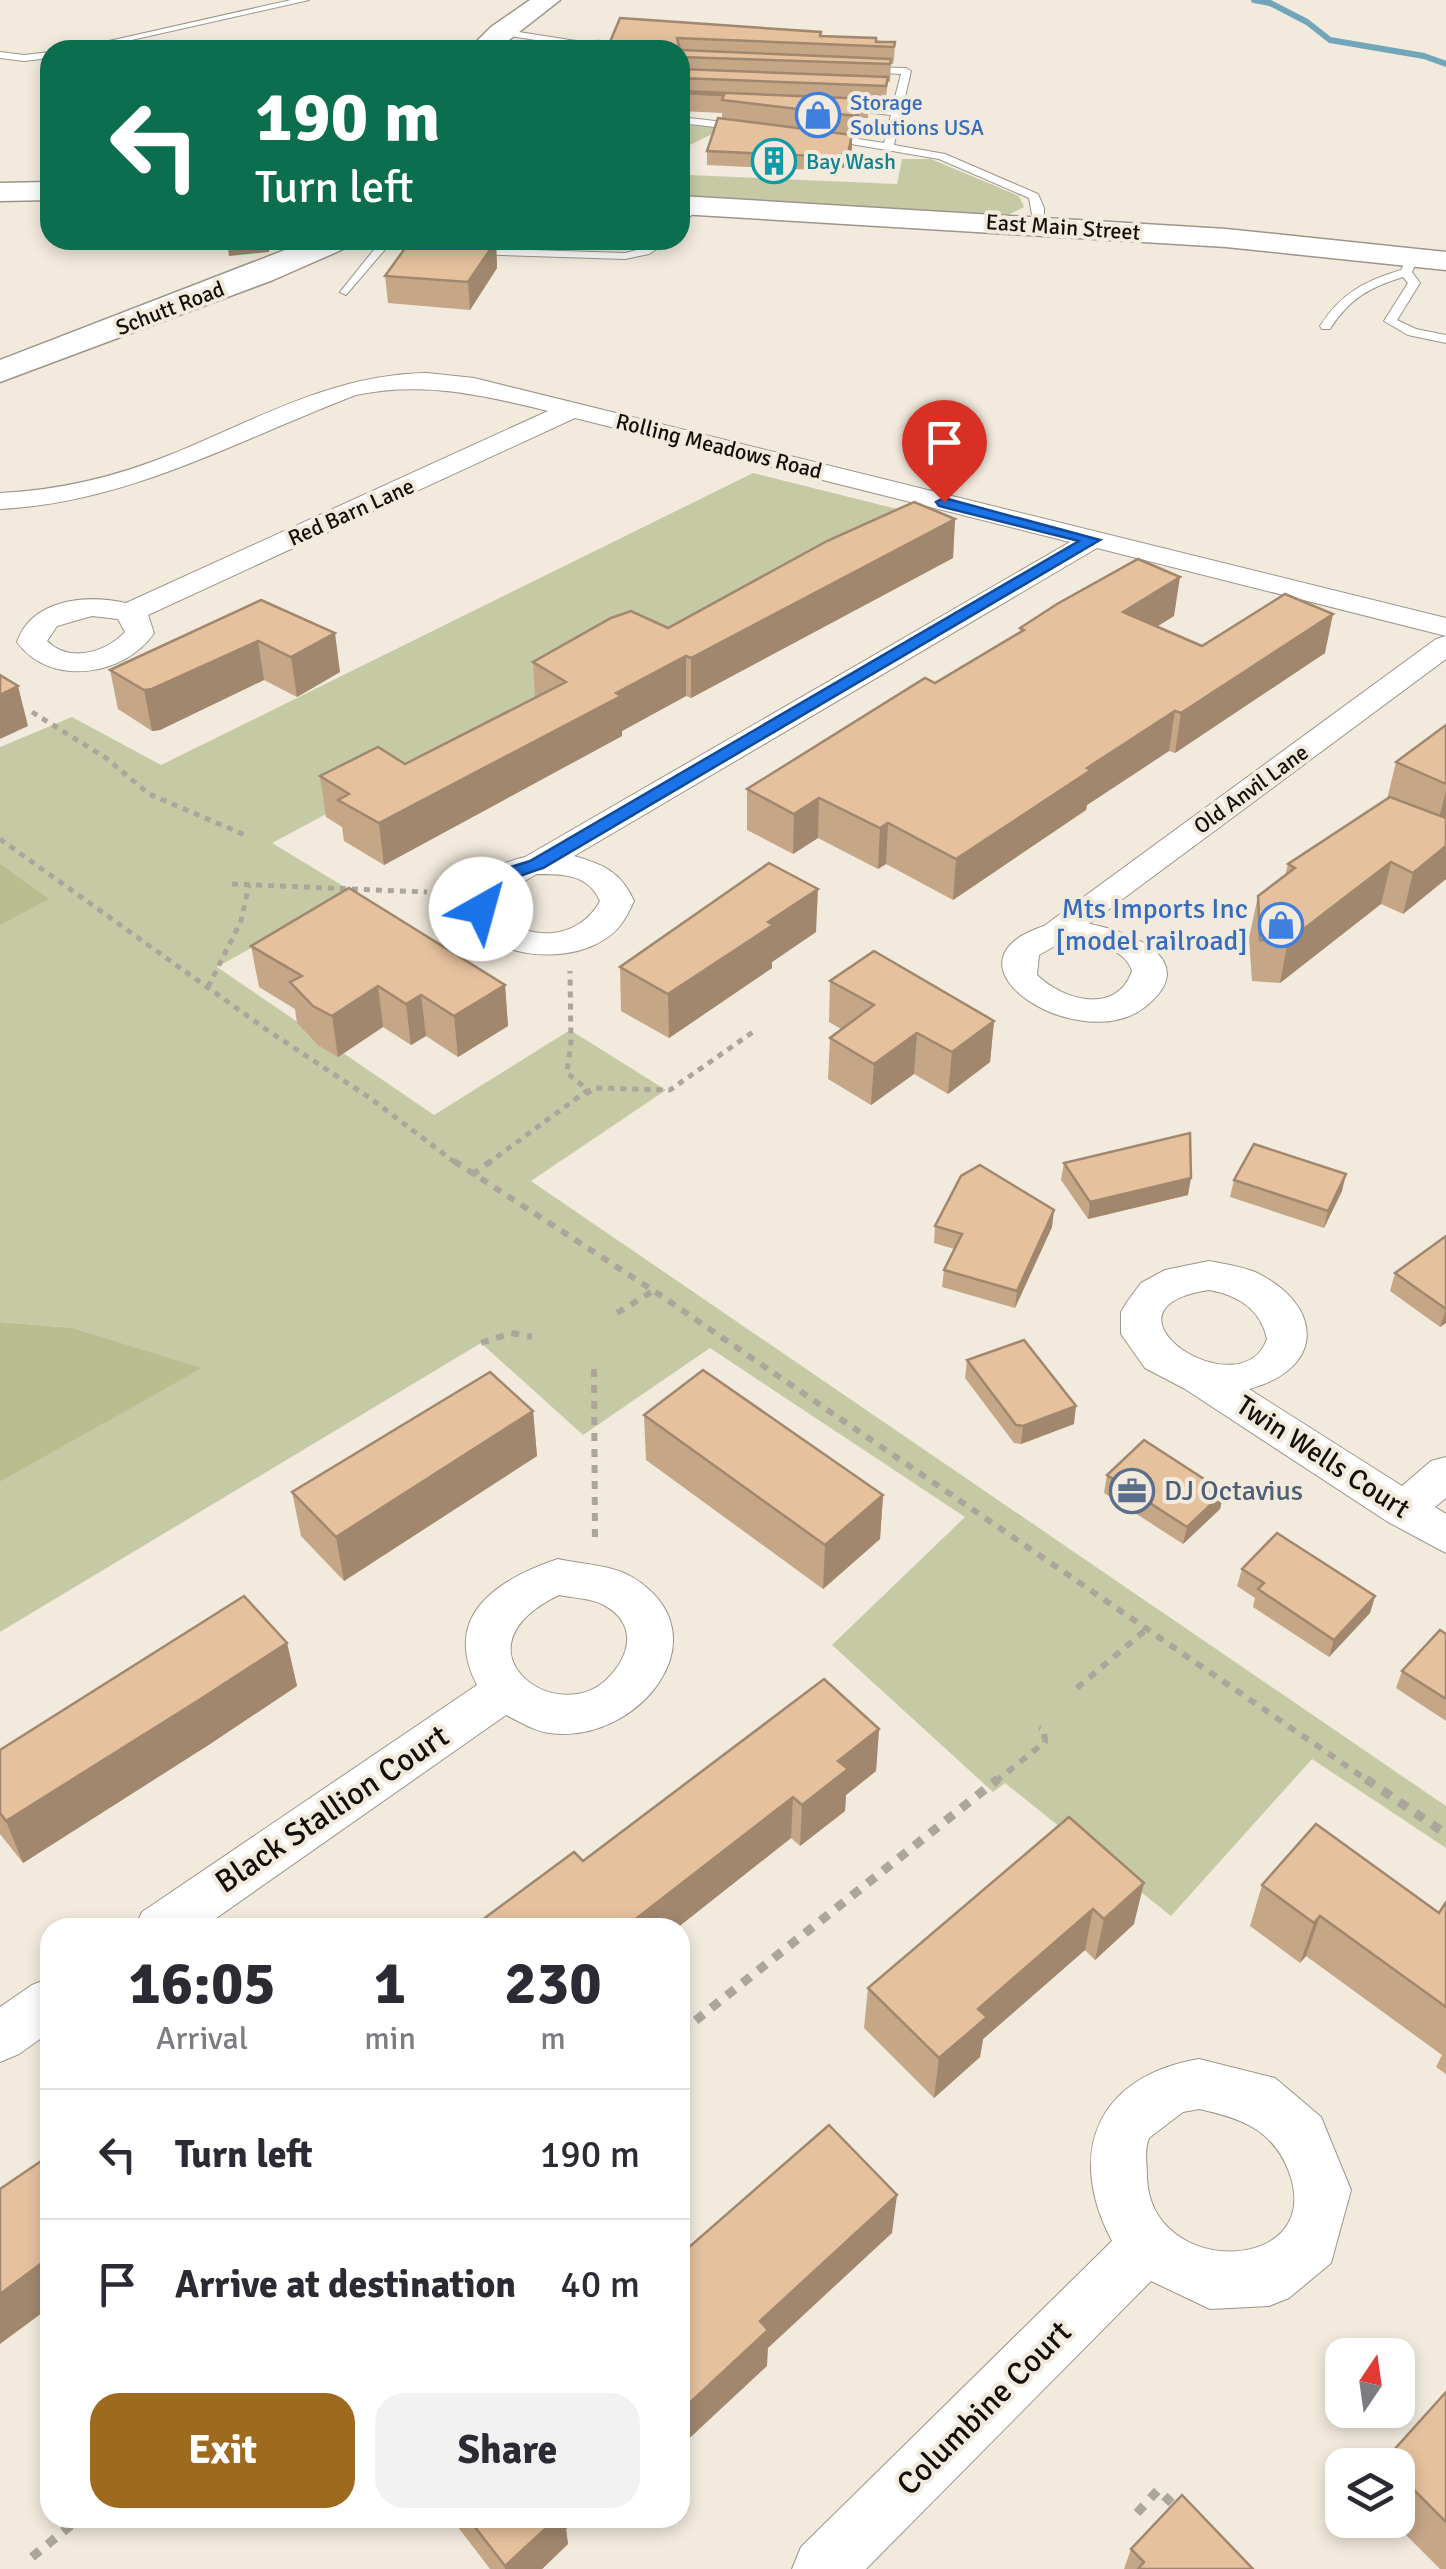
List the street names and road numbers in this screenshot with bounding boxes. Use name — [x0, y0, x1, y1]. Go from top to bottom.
street label: East Main Street — [985, 208, 1141, 246]
street label: Schutt Road — [112, 275, 228, 341]
street label: Rolling Meadows Road — [613, 407, 825, 485]
street label: Red Barn Lane — [284, 472, 418, 552]
street label: Old Anvil Lane — [1189, 738, 1313, 840]
street label: Twin Wells Court — [1230, 1388, 1416, 1526]
street label: Black Stallion Court — [208, 1716, 456, 1902]
street label: Columbine Court — [889, 2313, 1079, 2503]

